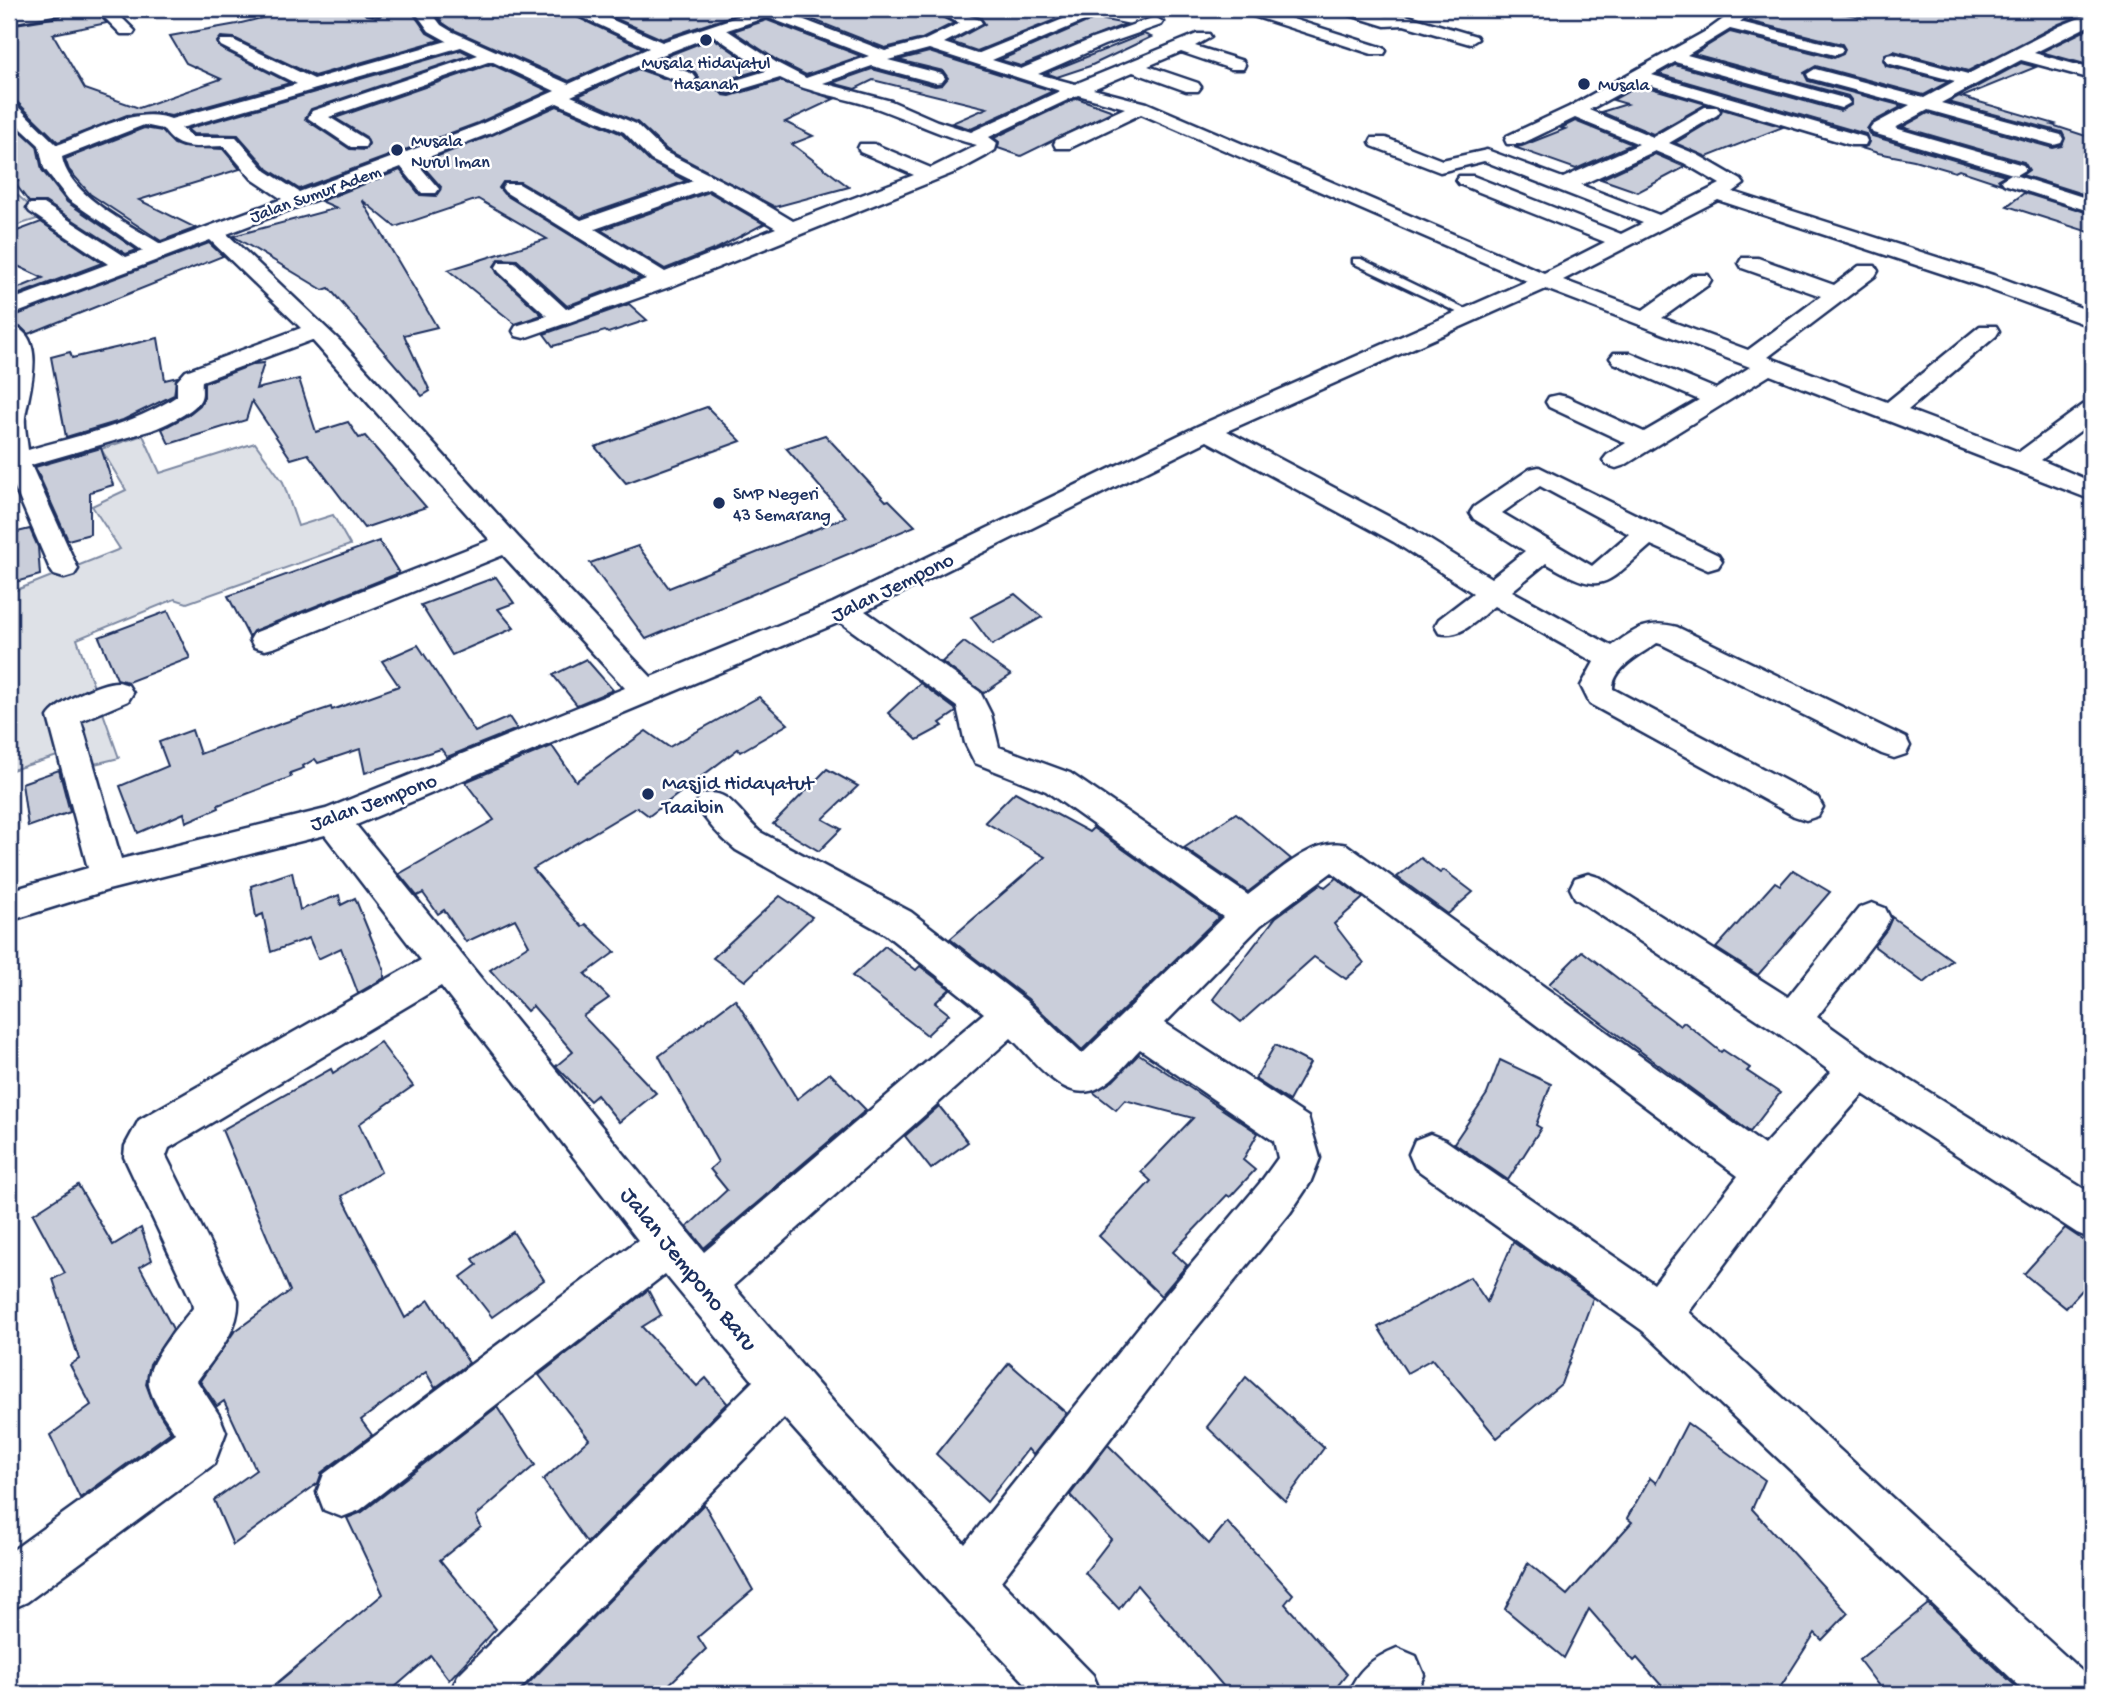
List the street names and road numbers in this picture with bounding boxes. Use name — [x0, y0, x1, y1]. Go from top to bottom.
street label: Jalan Sumur Adem — [247, 162, 385, 229]
street label: Jalan Jempono — [828, 549, 959, 630]
street label: Jalan Jempono — [307, 770, 441, 839]
street label: Jalan Jempono Baru — [612, 1182, 762, 1358]

